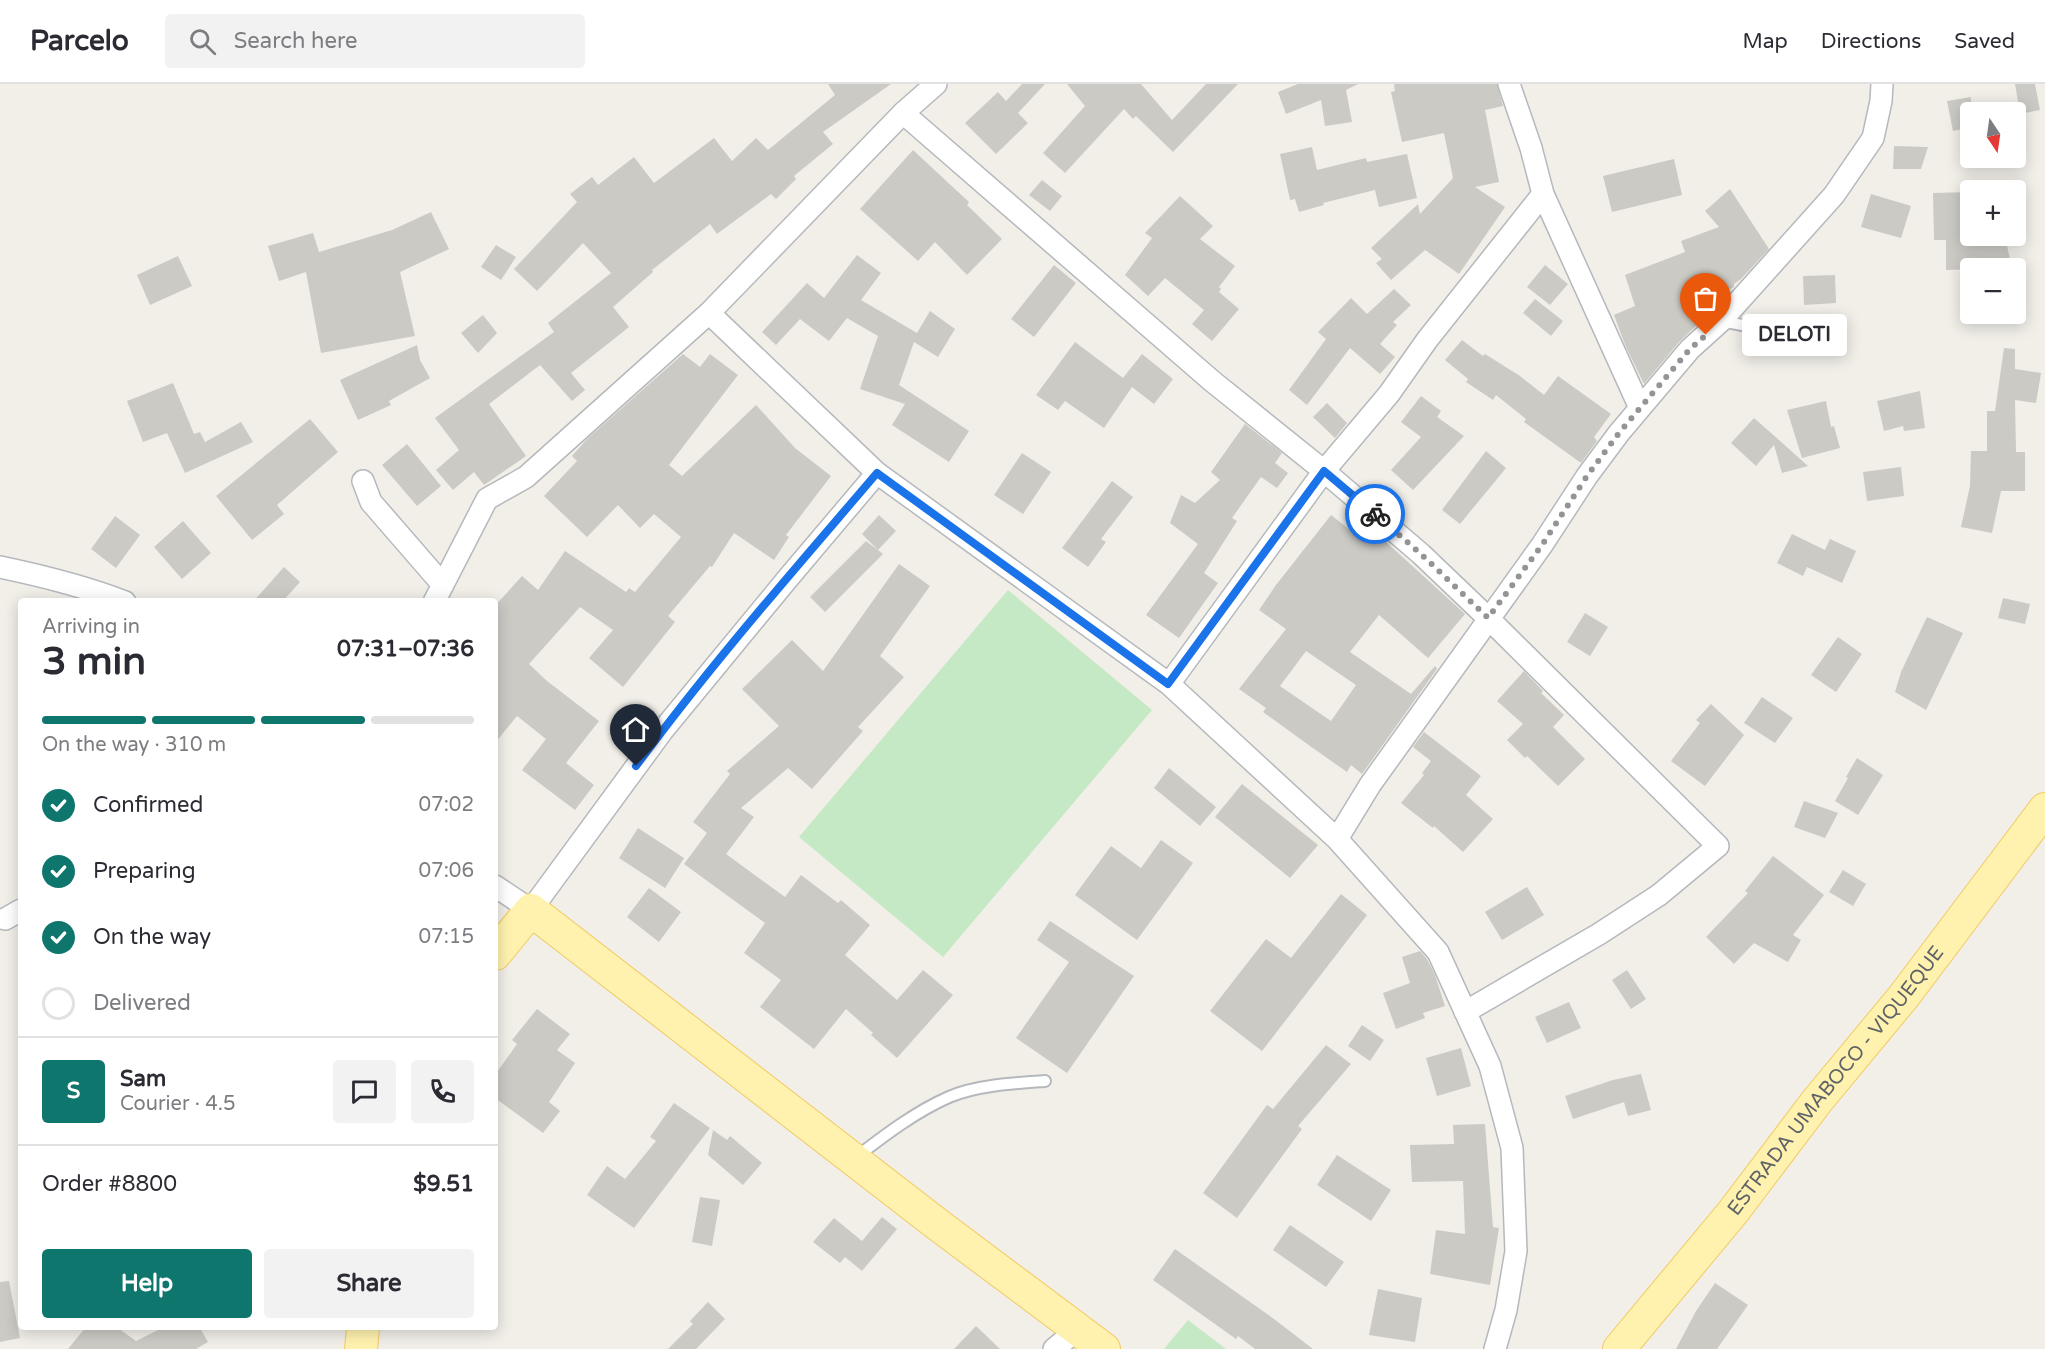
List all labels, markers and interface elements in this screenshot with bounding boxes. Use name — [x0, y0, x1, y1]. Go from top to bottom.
search box — [165, 14, 585, 68]
text: Parcelo — [30, 24, 129, 58]
icon: search — [186, 25, 219, 58]
text: Search here — [234, 28, 358, 54]
text: Map — [1742, 29, 1788, 54]
text: Directions — [1821, 29, 1921, 54]
text: Saved — [1954, 29, 2015, 54]
north arrow — [1960, 102, 2026, 168]
map controls — [1960, 102, 2026, 324]
button: + — [1960, 180, 2026, 246]
button: − — [1960, 258, 2026, 324]
pin — [1680, 273, 1731, 335]
icon: bag — [1689, 282, 1722, 315]
callout: DELOTI — [1742, 314, 1847, 356]
text: DELOTI — [1758, 323, 1831, 347]
courier — [1345, 484, 1405, 544]
icon: bike — [1359, 498, 1392, 531]
text: Arriving in — [42, 615, 140, 639]
text: 07:31–07:36 — [337, 636, 474, 662]
text: 3 min — [42, 638, 146, 685]
pin — [610, 704, 661, 766]
icon: home — [619, 713, 652, 746]
text: On the way · 310 m — [42, 733, 226, 757]
icon: check — [42, 789, 75, 822]
text: Confirmed — [93, 792, 203, 818]
text: 07:02 — [419, 793, 474, 817]
icon: check — [42, 855, 75, 888]
text: Preparing — [93, 858, 196, 884]
text: 07:06 — [419, 859, 474, 883]
icon: check — [42, 921, 75, 954]
text: On the way — [93, 924, 211, 950]
text: 07:15 — [419, 925, 474, 949]
street label: ESTRADA UMABOCO - VIQUEQUE — [1723, 941, 1949, 1220]
text: Delivered — [93, 990, 191, 1016]
button: chat — [333, 1060, 396, 1123]
button: phone — [411, 1060, 474, 1123]
text: Sam — [120, 1066, 166, 1092]
text: S — [67, 1078, 80, 1104]
text: Courier · 4.5 — [120, 1092, 235, 1116]
text: Order #8800 — [42, 1171, 177, 1197]
text: $9.51 — [413, 1171, 474, 1197]
button: Help — [42, 1249, 252, 1318]
button: Share — [264, 1249, 474, 1318]

